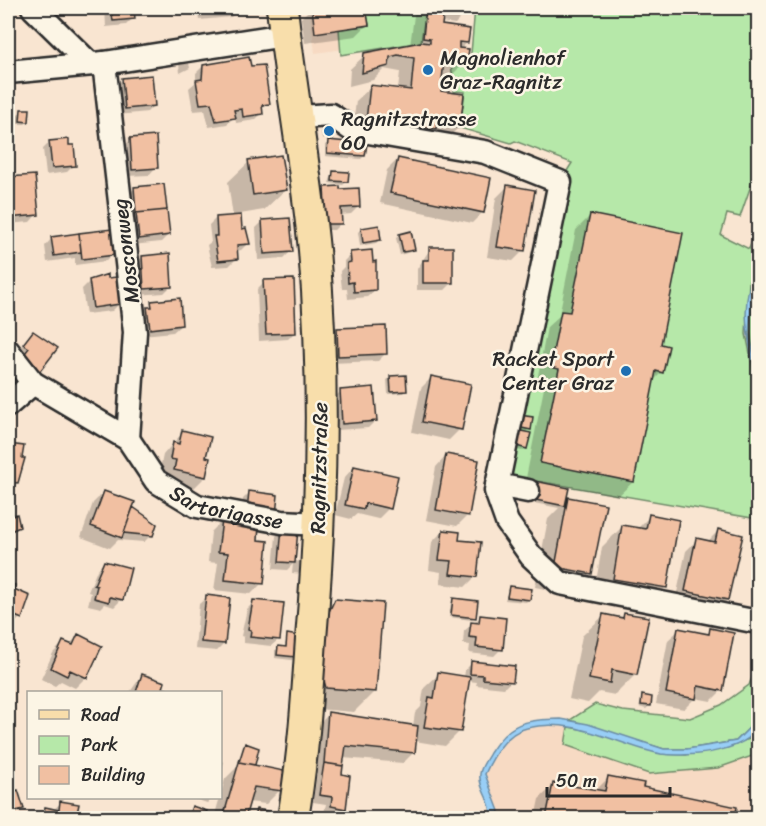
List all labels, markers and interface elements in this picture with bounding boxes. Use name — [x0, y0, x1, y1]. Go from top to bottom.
place label: Magnolienhof Graz-Ragnitz — [440, 39, 567, 101]
marker: Magnolienhof Graz-Ragnitz — [421, 63, 435, 77]
place label: Ragnitzstrasse 60 — [341, 100, 477, 162]
marker: Ragnitzstrasse 60 — [322, 124, 336, 138]
street label: Mosconweg — [101, 196, 151, 306]
place label: Racket Sport Center Graz — [493, 340, 616, 402]
marker: Racket Sport Center Graz — [619, 364, 633, 378]
street label: Ragnitzstraße — [299, 401, 339, 534]
street label: Sartorigasse — [162, 474, 286, 541]
legend — [27, 691, 222, 799]
text: Road — [81, 699, 121, 731]
text: Park — [81, 729, 118, 761]
text: Building — [81, 759, 145, 791]
scale bar — [547, 760, 670, 798]
text: 50 m — [556, 765, 597, 797]

